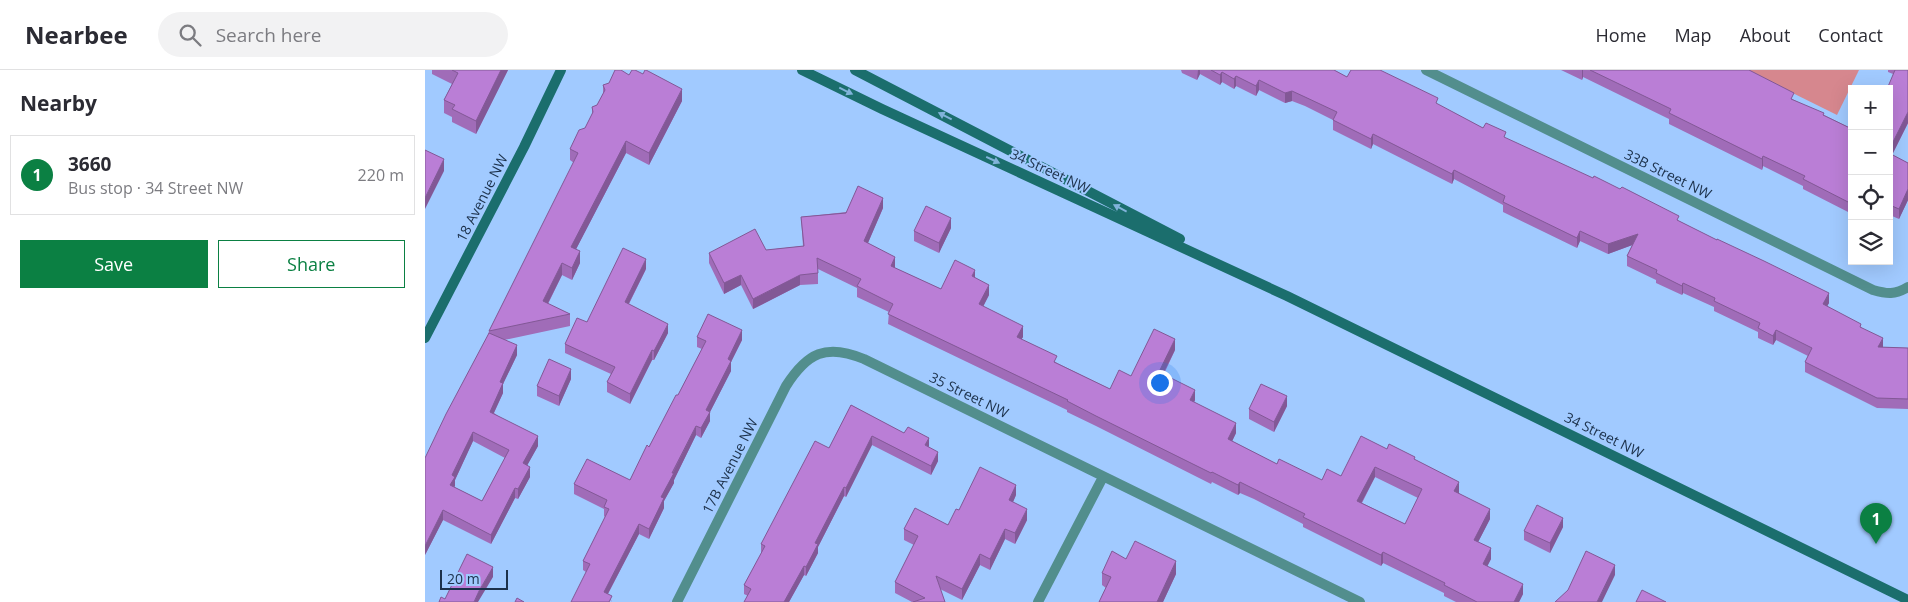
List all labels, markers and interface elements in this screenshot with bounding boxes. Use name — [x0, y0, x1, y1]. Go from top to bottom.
search box — [158, 12, 508, 57]
text: Nearbee — [25, 18, 128, 51]
icon: search — [176, 21, 204, 49]
text: Search here — [216, 22, 322, 48]
text: Home — [1596, 23, 1646, 47]
text: Map — [1674, 23, 1712, 47]
text: About — [1740, 23, 1790, 47]
text: Contact — [1818, 23, 1883, 47]
map controls — [1848, 85, 1893, 265]
button: + — [1848, 85, 1893, 130]
one-way arrow — [839, 87, 853, 95]
text: Nearby — [20, 89, 97, 117]
one-way arrow — [938, 112, 952, 120]
button: − — [1848, 130, 1893, 175]
street label: 34 Street NW — [1007, 144, 1093, 197]
street label: 33B Street NW — [1621, 144, 1715, 203]
text: 3660 — [68, 151, 111, 177]
street label: 18 Avenue NW — [451, 151, 512, 245]
one-way arrow — [986, 156, 1000, 164]
text: 1 — [32, 164, 42, 186]
text: 220 m — [358, 164, 404, 186]
button: locate — [1848, 175, 1893, 220]
text: Bus stop · 34 Street NW — [68, 177, 243, 199]
one-way arrow — [1113, 204, 1127, 212]
button: layers — [1848, 220, 1893, 265]
button: Save — [20, 240, 208, 288]
button: Share — [218, 240, 405, 288]
street label: 35 Street NW — [926, 367, 1012, 422]
your location — [1147, 370, 1173, 396]
street label: 34 Street NW — [1561, 407, 1647, 462]
street label: 17B Avenue NW — [697, 415, 762, 517]
pin: 1 — [1860, 503, 1892, 544]
scale bar — [440, 567, 507, 590]
text: 20 m — [447, 569, 480, 588]

